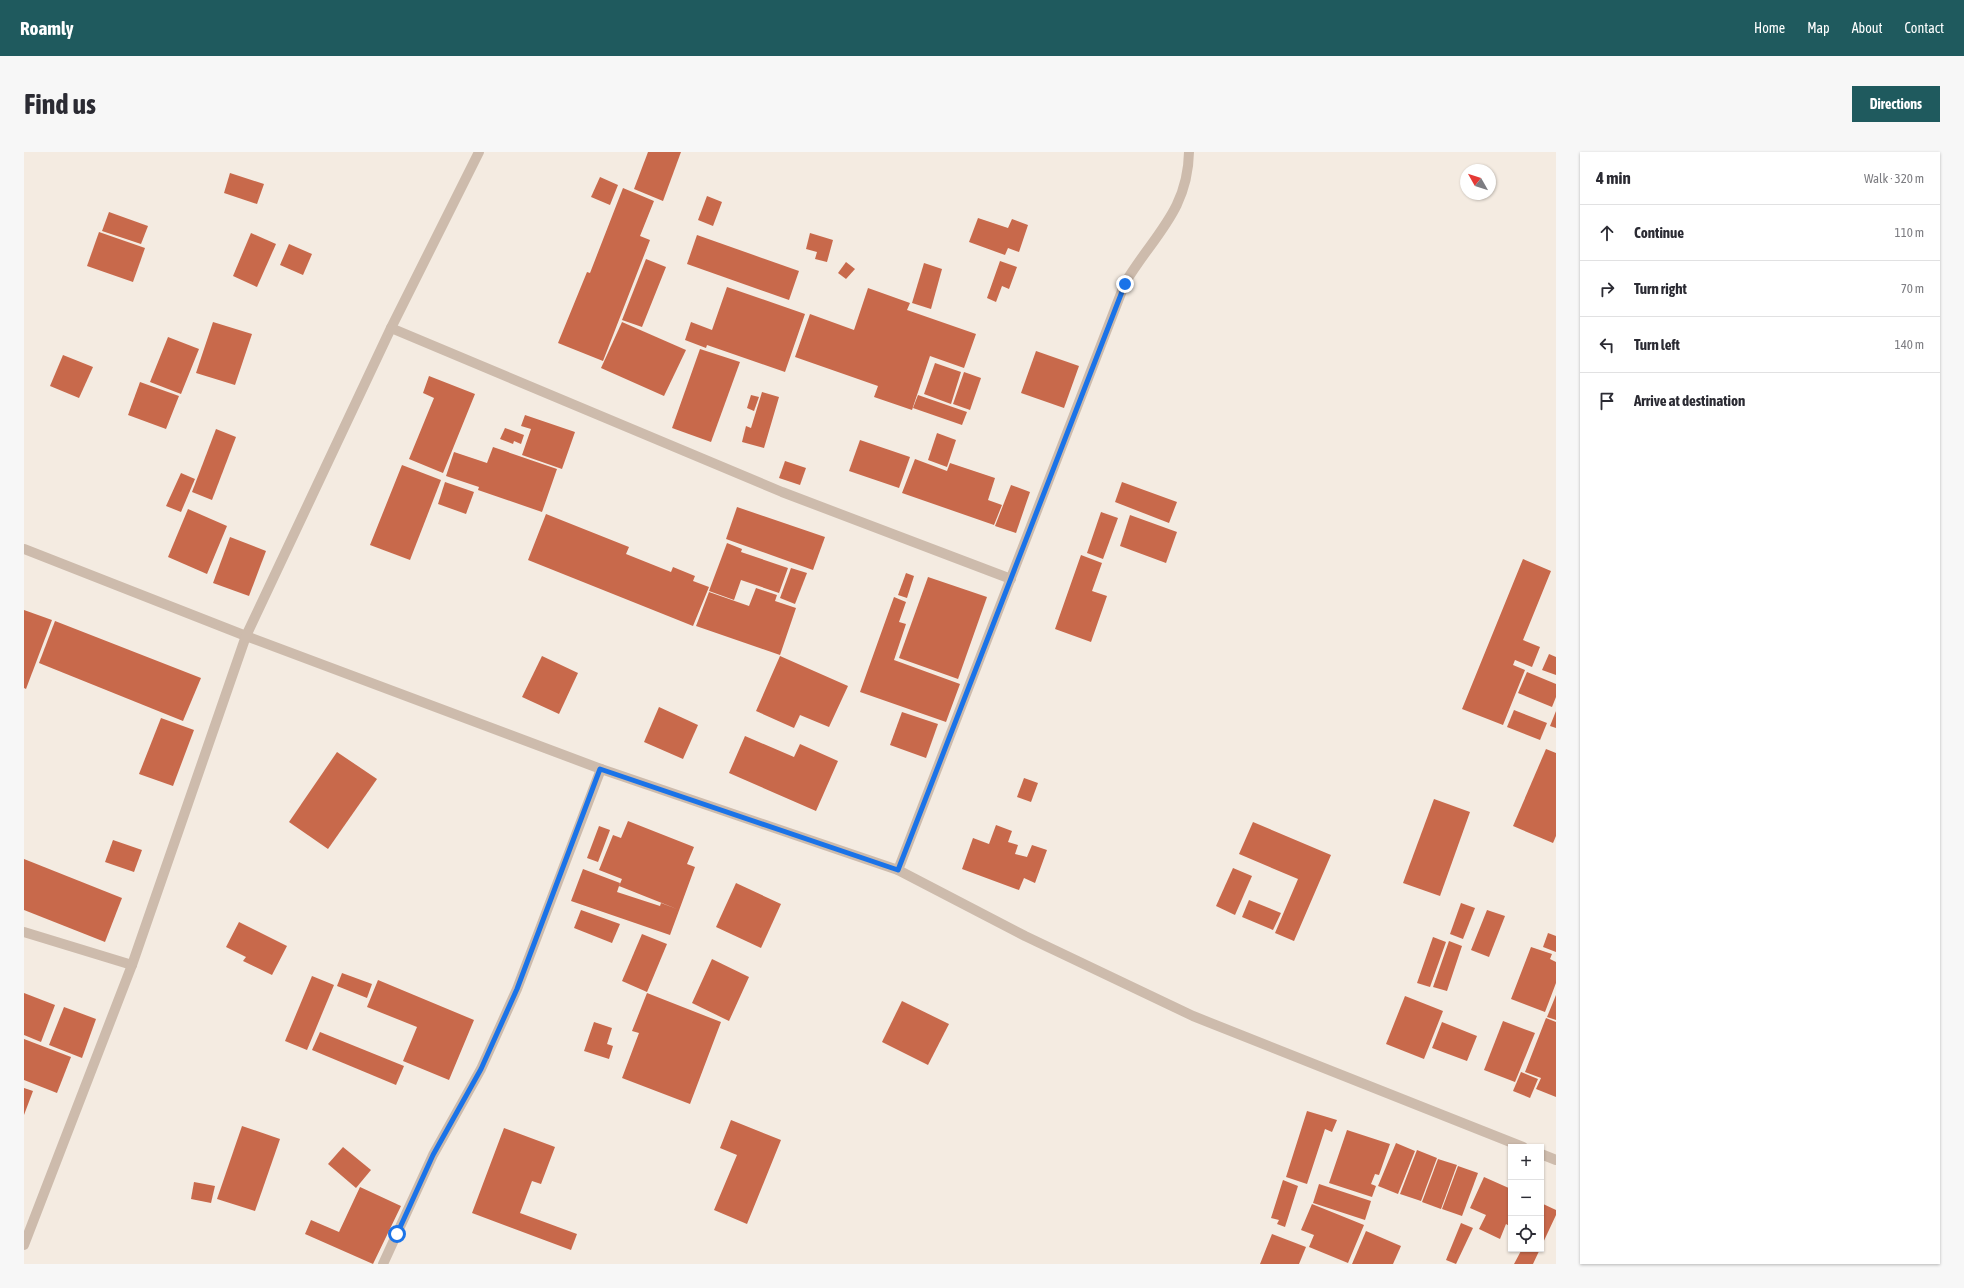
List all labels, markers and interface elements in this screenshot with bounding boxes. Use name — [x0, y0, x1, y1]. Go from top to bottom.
text: Roamly — [20, 17, 74, 39]
text: Home — [1754, 20, 1785, 36]
text: Map — [1807, 20, 1830, 36]
text: About — [1852, 20, 1883, 36]
text: Contact — [1905, 20, 1944, 36]
button: Directions — [1852, 86, 1940, 122]
text: Find us — [24, 88, 96, 120]
north arrow — [1460, 164, 1496, 200]
text: 4 min — [1596, 168, 1631, 188]
text: Walk · 320 m — [1864, 171, 1924, 186]
icon: ahead — [1596, 222, 1618, 244]
text: Continue — [1634, 224, 1684, 241]
text: 110 m — [1895, 225, 1924, 240]
route end — [1116, 275, 1134, 293]
icon: right — [1596, 278, 1618, 300]
text: Turn right — [1634, 280, 1687, 297]
text: 70 m — [1901, 281, 1924, 296]
icon: left — [1596, 334, 1618, 356]
text: Turn left — [1634, 336, 1680, 353]
text: 140 m — [1895, 337, 1924, 352]
icon: arrive — [1596, 390, 1618, 412]
text: Arrive at destination — [1634, 392, 1745, 409]
map controls — [1508, 1144, 1544, 1252]
button: + — [1508, 1144, 1544, 1180]
button: − — [1508, 1180, 1544, 1216]
button: locate — [1508, 1216, 1544, 1252]
route start — [388, 1225, 406, 1243]

